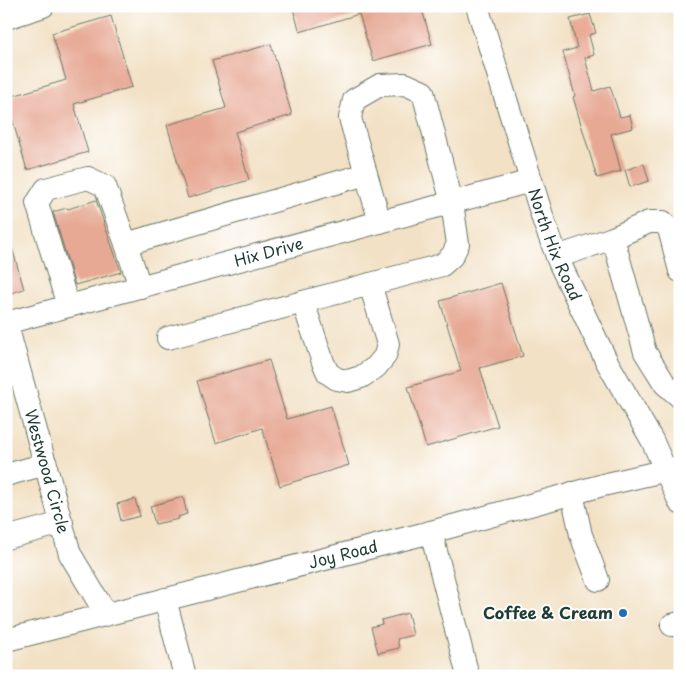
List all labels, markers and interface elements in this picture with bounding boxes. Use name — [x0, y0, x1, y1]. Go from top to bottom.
street label: North Hix Road — [523, 185, 589, 304]
street label: Hix Drive — [231, 230, 305, 272]
street label: Westwood Circle — [20, 406, 77, 536]
street label: Joy Road — [306, 533, 380, 574]
place label: Coffee & Cream — [483, 600, 613, 624]
marker: Coffee & Cream — [617, 607, 629, 619]

